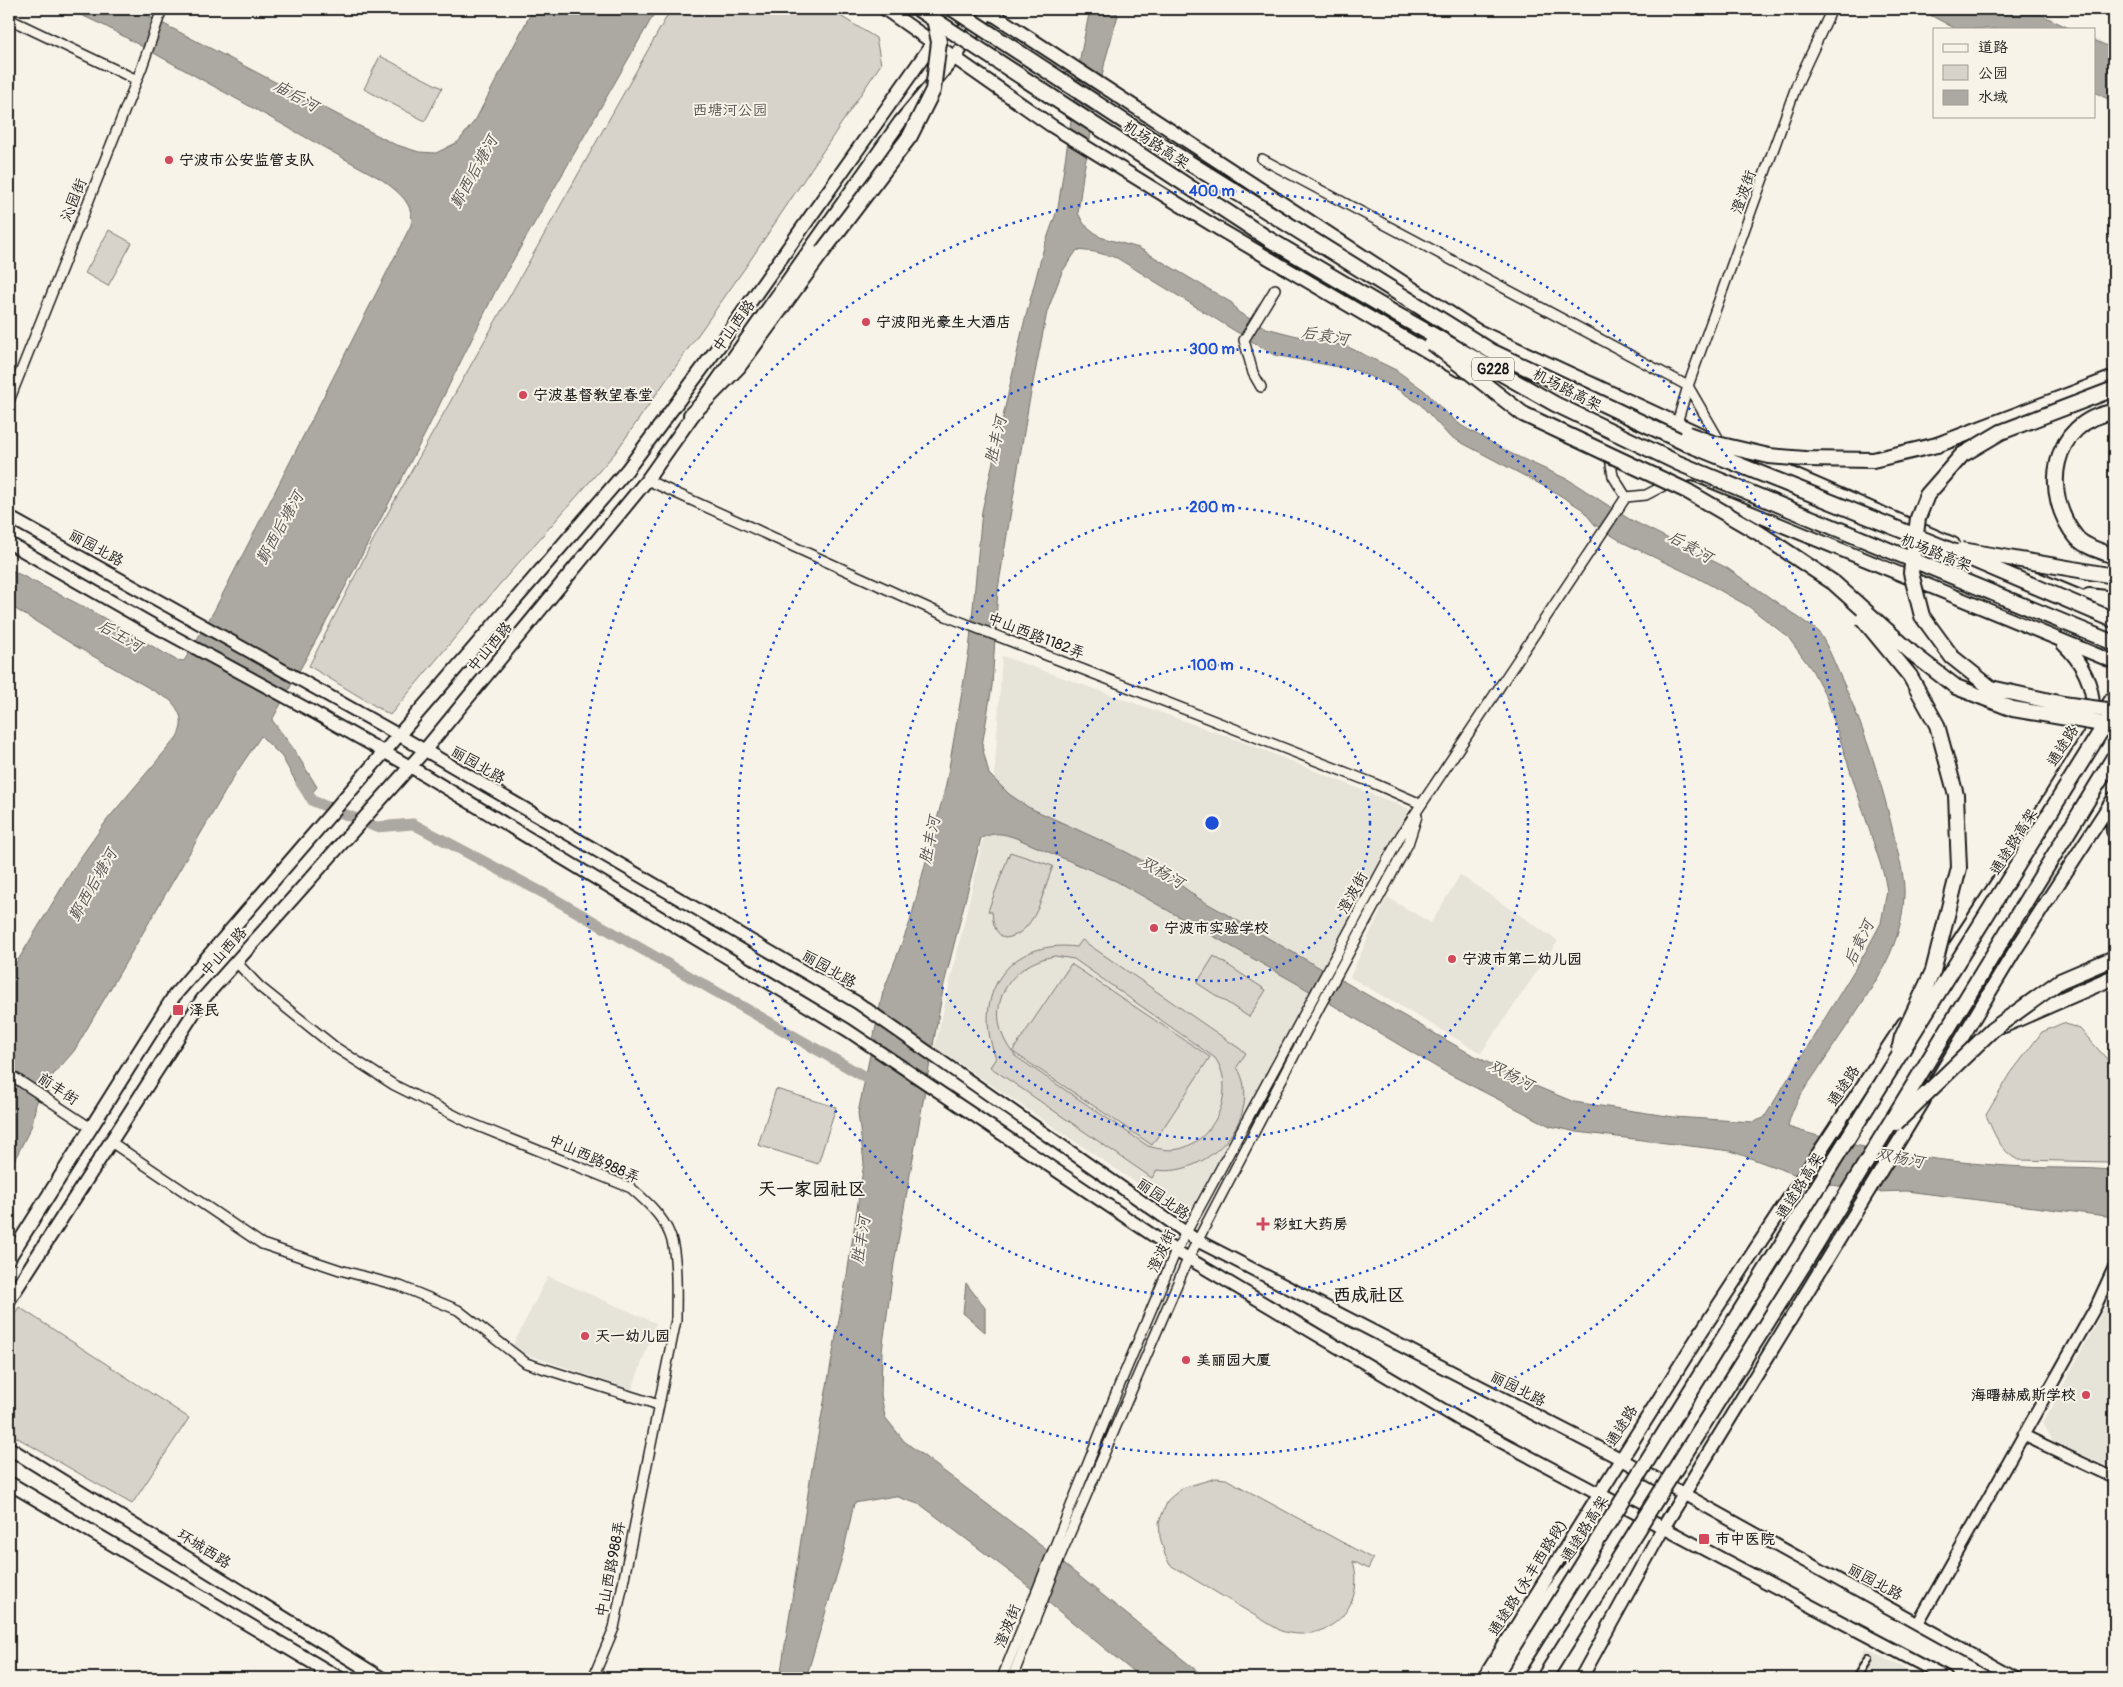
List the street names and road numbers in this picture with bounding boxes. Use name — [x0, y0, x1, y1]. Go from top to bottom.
street label: 机场路高架 — [1119, 117, 1193, 173]
street label: 澄波街 — [1727, 168, 1761, 216]
street label: 沁园街 — [57, 176, 91, 224]
street label: 中山西路 — [709, 296, 759, 356]
road number: G228 — [1472, 358, 1514, 380]
street label: 机场路高架 — [1529, 365, 1605, 415]
street label: 丽园北路 — [65, 525, 127, 571]
street label: 机场路高架 — [1898, 530, 1974, 576]
street label: 中山西路1182弄 — [985, 609, 1087, 663]
street label: 中山西路 — [463, 618, 517, 676]
street label: 通途路 — [2043, 722, 2083, 770]
street label: 丽园北路 — [447, 742, 509, 788]
street label: 通途路高架 — [1986, 805, 2042, 879]
street label: 澄波街 — [1334, 869, 1372, 917]
street label: 中山西路 — [197, 923, 251, 981]
street label: 丽园北路 — [798, 946, 860, 992]
street label: 通途路 — [1824, 1062, 1864, 1110]
street label: 前丰街 — [34, 1069, 82, 1109]
street label: 中山西路988弄 — [545, 1130, 643, 1188]
street label: 通途路高架 — [1772, 1149, 1828, 1223]
street label: 丽园北路 — [1133, 1174, 1193, 1224]
street label: 澄波街 — [1144, 1227, 1180, 1275]
street label: 丽园北路 — [1487, 1367, 1549, 1411]
street label: 通途路 — [1602, 1402, 1642, 1450]
street label: 通途路高架 — [1557, 1492, 1613, 1566]
street label: 通途路 (永丰西路段) — [1485, 1516, 1571, 1640]
street label: 中山西路988弄 — [592, 1519, 630, 1619]
street label: 环城西路 — [174, 1525, 234, 1573]
street label: 丽园北路 — [1844, 1559, 1906, 1605]
street label: 澄波街 — [991, 1602, 1025, 1650]

